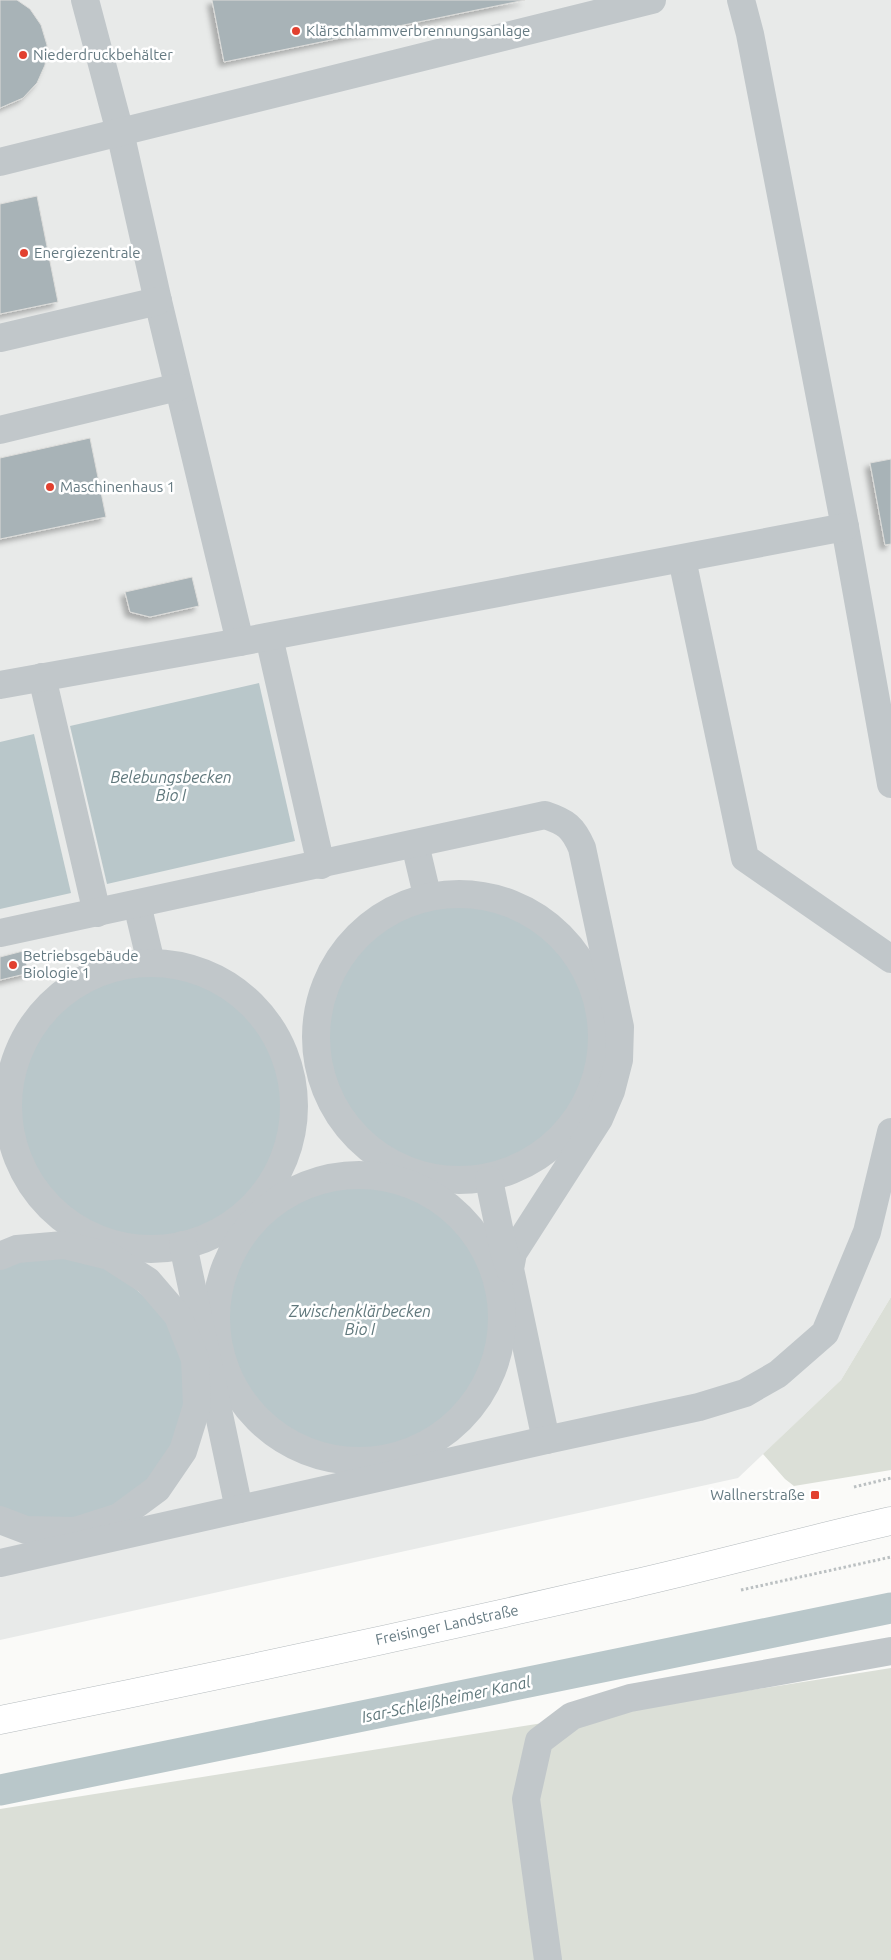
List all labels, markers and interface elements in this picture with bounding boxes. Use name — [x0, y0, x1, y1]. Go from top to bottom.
place label: Klärschlammverbrennungsanlage — [306, 22, 530, 39]
marker: Klärschlammverbrennungsanlage — [290, 25, 302, 37]
place label: Niederdruckbehälter — [33, 46, 173, 63]
marker: Niederdruckbehälter — [17, 49, 29, 61]
place label: Energiezentrale — [34, 244, 141, 261]
marker: Energiezentrale — [18, 247, 30, 259]
place label: Maschinenhaus 1 — [60, 478, 175, 495]
marker: Maschinenhaus 1 — [44, 481, 56, 493]
water label: Belebungsbecken Bio I — [110, 768, 232, 804]
place label: Betriebsgebäude Biologie 1 — [23, 947, 139, 981]
marker: Betriebsgebäude Biologie 1 — [7, 959, 19, 971]
water label: Zwischenklärbecken Bio I — [288, 1302, 431, 1338]
place label: Wallnerstraße — [710, 1486, 805, 1503]
marker: Wallnerstraße — [809, 1489, 821, 1501]
street label: Freisinger Landstraße — [374, 1601, 520, 1648]
water label: Isar-Schleißheimer Kanal — [360, 1672, 533, 1726]

